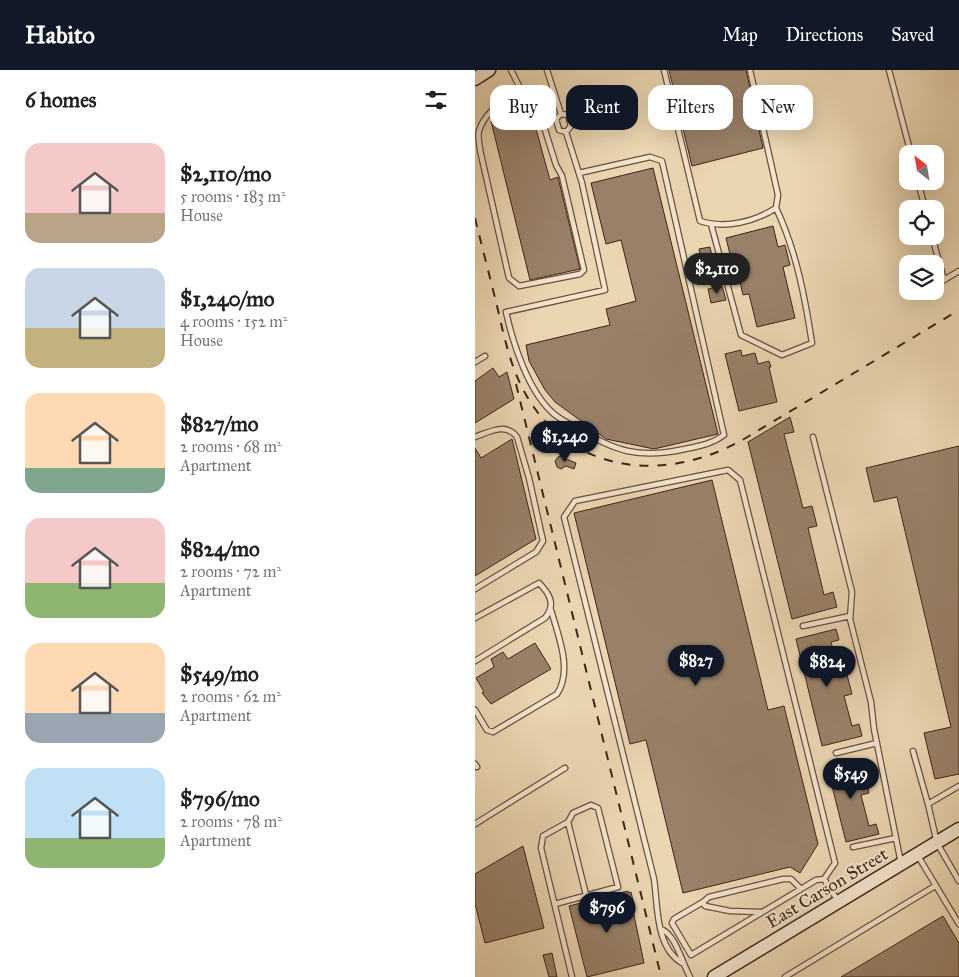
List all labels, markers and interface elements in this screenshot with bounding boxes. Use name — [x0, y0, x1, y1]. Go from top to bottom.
text: Habito — [25, 20, 95, 50]
text: Map — [722, 24, 758, 46]
text: Directions — [786, 24, 863, 46]
text: Saved — [891, 24, 934, 46]
chip: Buy — [490, 85, 556, 130]
chip: Rent — [566, 85, 638, 130]
chip: Filters — [648, 85, 733, 130]
chip: New — [743, 85, 813, 130]
icon: filters — [422, 86, 450, 114]
text: 6 homes — [25, 87, 97, 113]
north arrow — [899, 145, 944, 190]
map controls — [899, 145, 944, 300]
text: $2,110/mo — [180, 161, 272, 187]
icon: home — [65, 163, 125, 223]
text: 5 rooms · 183 m² — [180, 187, 286, 206]
button: locate — [899, 200, 944, 245]
text: House — [180, 206, 223, 225]
pin: $2,110 — [676, 252, 758, 295]
button: layers — [899, 255, 944, 300]
text: $2,110 — [695, 259, 739, 278]
text: $1,240/mo — [180, 286, 275, 312]
icon: home — [65, 288, 125, 348]
text: 4 rooms · 152 m² — [180, 312, 287, 331]
text: House — [180, 331, 223, 350]
text: $827/mo — [180, 411, 259, 437]
icon: home — [65, 413, 125, 473]
pin: $1,240 — [524, 420, 606, 463]
text: $1,240 — [542, 427, 588, 446]
text: 2 rooms · 68 m² — [180, 437, 281, 456]
text: Apartment — [180, 456, 252, 475]
text: $824/mo — [180, 536, 260, 562]
icon: home — [65, 538, 125, 598]
text: 2 rooms · 72 m² — [180, 562, 281, 581]
text: Apartment — [180, 581, 252, 600]
pin: $827 — [666, 644, 726, 687]
pin: $824 — [797, 646, 857, 688]
text: $827 — [679, 651, 713, 670]
text: $824 — [810, 652, 844, 671]
text: $549/mo — [180, 661, 259, 687]
icon: home — [65, 663, 125, 723]
text: 2 rooms · 62 m² — [180, 687, 281, 706]
text: Apartment — [180, 706, 252, 725]
pin: $549 — [821, 758, 881, 800]
text: $549 — [834, 764, 868, 783]
text: $796/mo — [180, 786, 260, 812]
icon: home — [65, 788, 125, 848]
text: 2 rooms · 78 m² — [180, 812, 282, 831]
text: Apartment — [180, 831, 252, 850]
street label: East Carson Street — [762, 843, 892, 933]
pin: $796 — [577, 892, 637, 934]
text: $796 — [590, 898, 624, 917]

